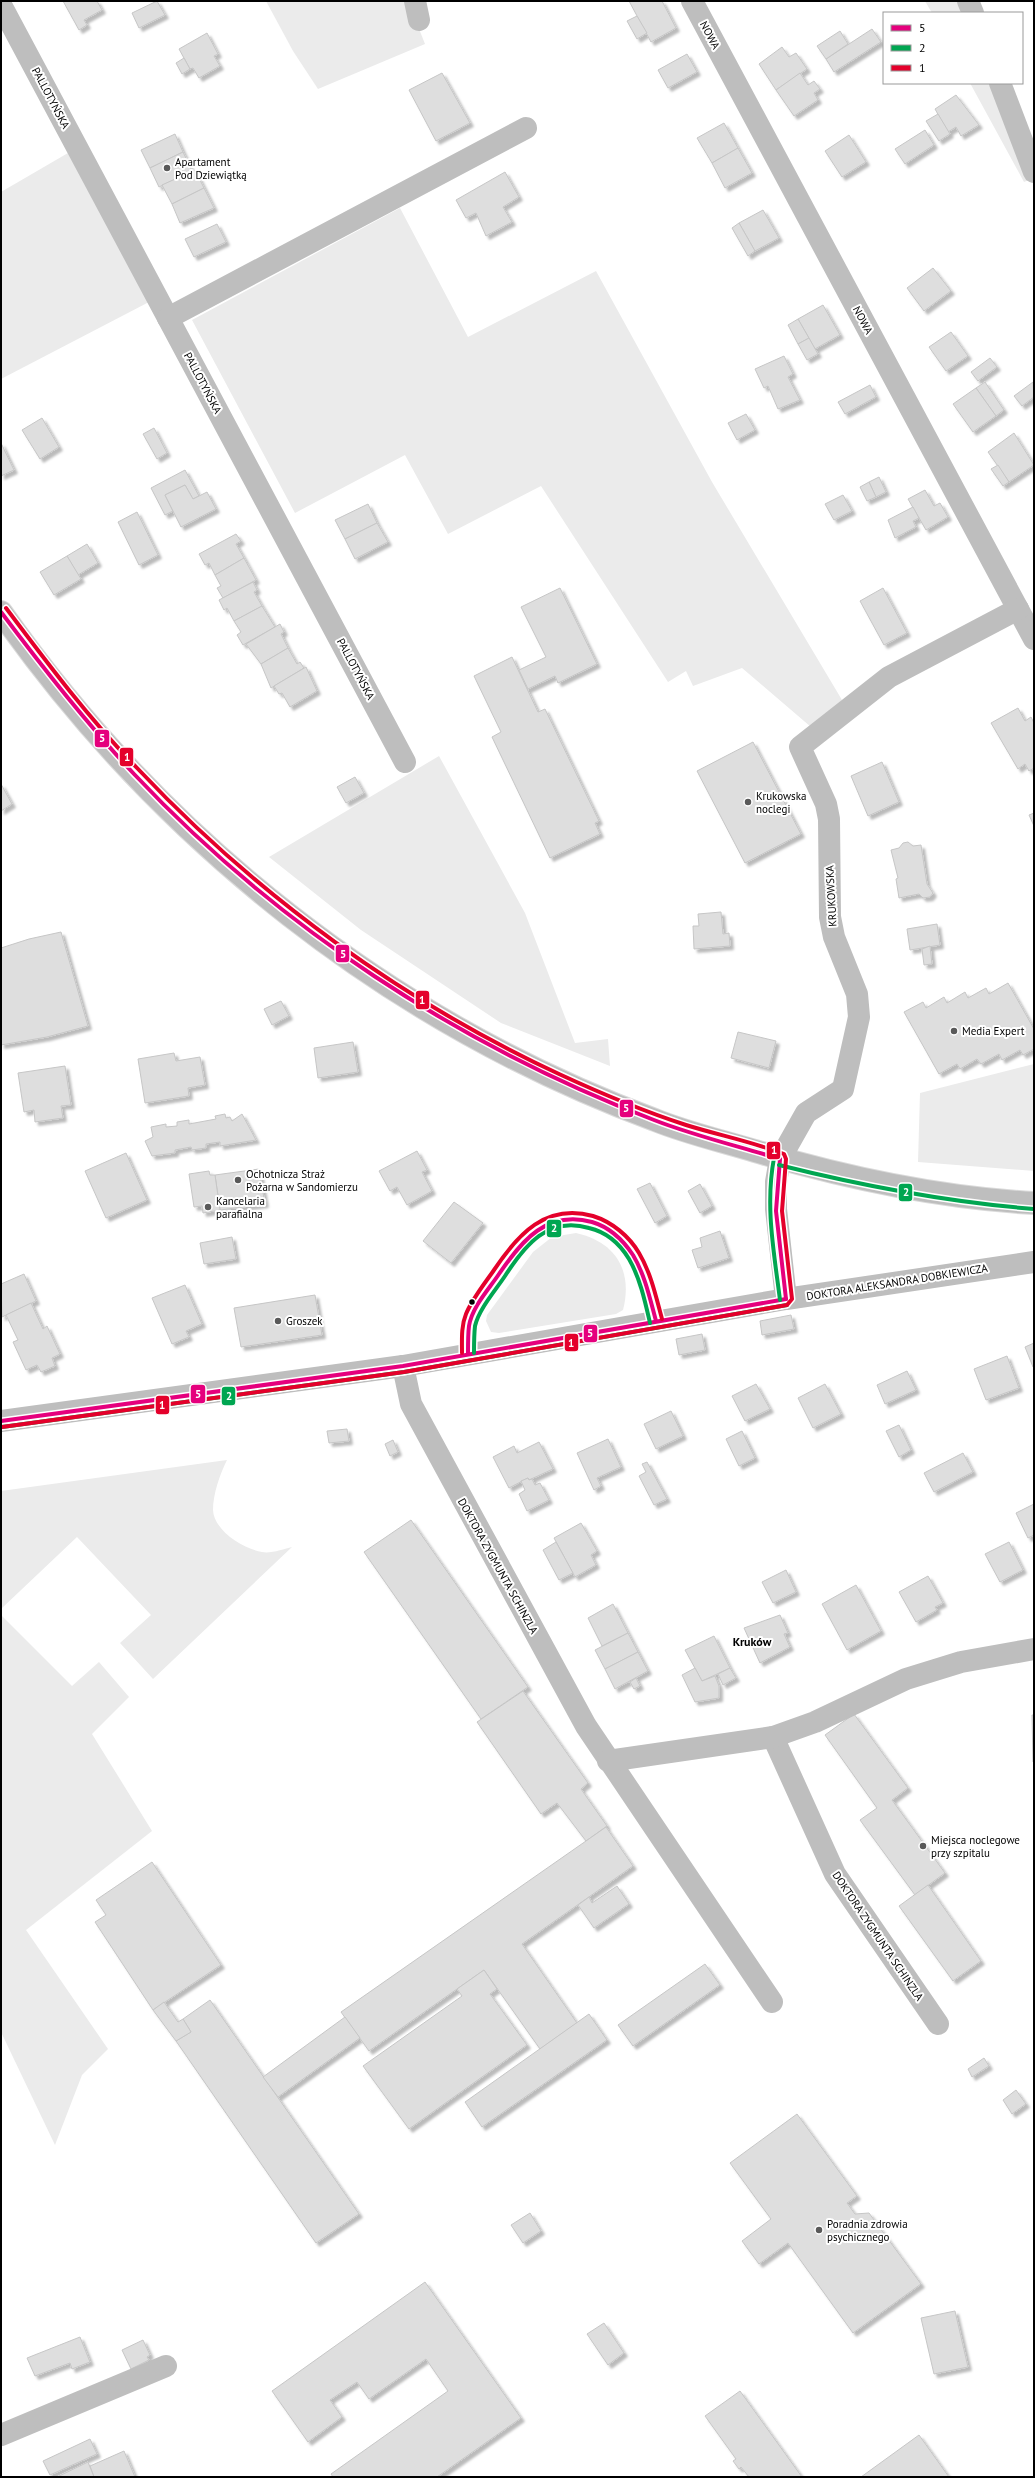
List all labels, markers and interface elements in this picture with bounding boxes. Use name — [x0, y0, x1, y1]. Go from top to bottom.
legend — [883, 12, 1023, 84]
street label: NOWA — [697, 18, 723, 52]
text: 5 — [919, 20, 926, 35]
text: 2 — [919, 40, 926, 55]
text: 1 — [919, 60, 926, 75]
street label: PALLOTYŃSKA — [29, 65, 73, 132]
place label: Apartament Pod Dziewiątką — [175, 155, 247, 182]
marker: Apartament Pod Dziewiątką — [162, 163, 172, 173]
street label: NOWA — [850, 303, 876, 337]
street label: PALLOTYŃSKA — [181, 350, 225, 417]
street label: PALLOTYŃSKA — [334, 636, 378, 703]
line badge: 5 — [94, 729, 110, 748]
text: 5 — [99, 731, 105, 745]
line badge: 1 — [119, 747, 134, 767]
text: 1 — [124, 750, 130, 764]
place label: Krukowska noclegi — [756, 789, 806, 816]
marker: Krukowska noclegi — [743, 797, 753, 807]
street label: KRUKOWSKA — [822, 864, 840, 927]
line badge: 5 — [335, 944, 350, 963]
text: 5 — [340, 947, 346, 961]
line badge: 1 — [415, 990, 430, 1010]
text: 1 — [419, 993, 425, 1007]
place label: Media Expert — [962, 1024, 1025, 1038]
marker: Media Expert — [949, 1026, 959, 1036]
line badge: 5 — [619, 1099, 634, 1118]
text: 5 — [623, 1101, 629, 1115]
line badge: 1 — [766, 1141, 781, 1160]
text: 1 — [771, 1143, 777, 1157]
place label: Ochotnicza Straż Pożarna w Sandomierzu — [246, 1167, 358, 1194]
marker: Ochotnicza Straż Pożarna w Sandomierzu — [233, 1175, 243, 1185]
line badge: 2 — [898, 1183, 913, 1202]
text: 2 — [903, 1185, 909, 1199]
place label: Kancelaria parafialna — [216, 1194, 265, 1221]
marker: Kancelaria parafialna — [203, 1202, 213, 1212]
line badge: 2 — [546, 1219, 562, 1238]
text: 2 — [551, 1221, 557, 1235]
street label: DOKTORA ALEKSANDRA DOBKIEWICZA — [805, 1261, 989, 1303]
unlabelled marker — [467, 1297, 477, 1307]
place label: Groszek — [286, 1314, 323, 1328]
marker: Groszek — [273, 1316, 283, 1326]
line badge: 5 — [583, 1324, 598, 1343]
text: 5 — [587, 1326, 593, 1340]
line badge: 1 — [564, 1333, 579, 1352]
text: 1 — [568, 1336, 574, 1350]
line badge: 5 — [190, 1384, 206, 1404]
line badge: 2 — [221, 1386, 236, 1406]
text: 5 — [195, 1387, 201, 1401]
text: 2 — [226, 1389, 232, 1403]
line badge: 1 — [155, 1395, 170, 1415]
text: 1 — [159, 1398, 165, 1412]
street label: DOKTORA ZYGMUNTA SCHINZLA — [455, 1496, 542, 1637]
district label: Kruków — [733, 1634, 772, 1649]
place label: Miejsca noclegowe przy szpitalu — [931, 1833, 1020, 1860]
marker: Miejsca noclegowe przy szpitalu — [918, 1841, 928, 1851]
street label: DOKTORA ZYGMUNTA SCHINZLA — [829, 1869, 927, 2004]
place label: Poradnia zdrowia psychicznego — [827, 2217, 908, 2244]
marker: Poradnia zdrowia psychicznego — [814, 2225, 824, 2235]

